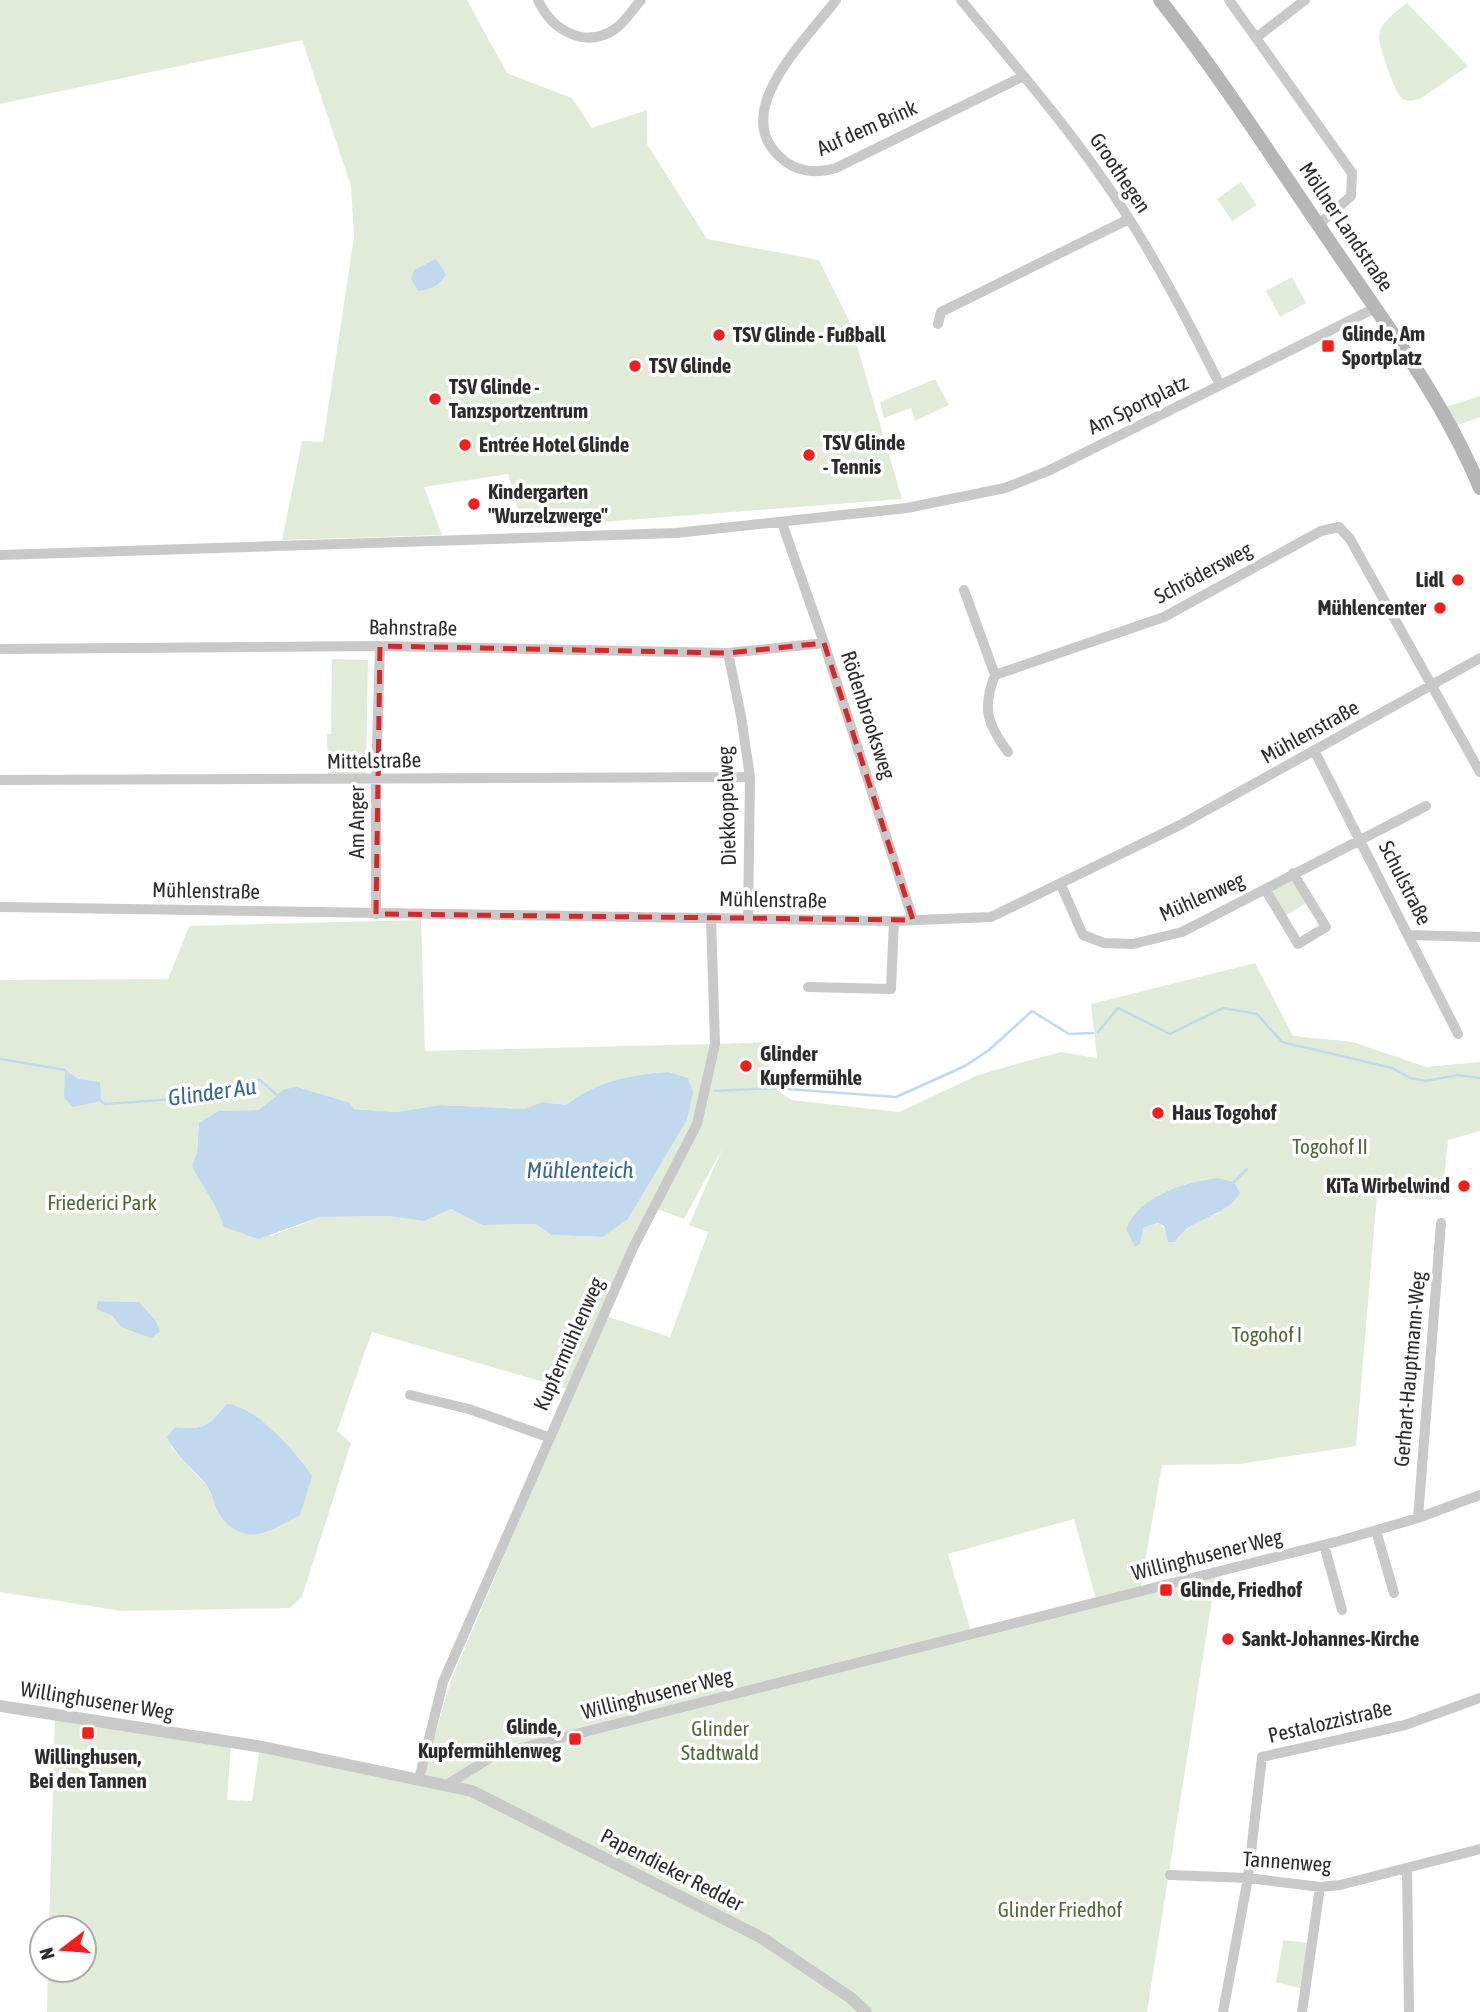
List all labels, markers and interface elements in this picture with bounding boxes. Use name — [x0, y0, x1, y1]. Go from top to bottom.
street label: Auf dem Brink — [813, 94, 920, 160]
street label: Groothegen — [1085, 128, 1156, 217]
street label: Möllner Landstraße — [1295, 157, 1399, 295]
place label: Glinde, Am Sportplatz — [1342, 321, 1425, 369]
place label: TSV Glinde - Fußball — [733, 322, 886, 346]
marker: TSV Glinde - Fußball — [711, 327, 727, 343]
marker: Glinde, Am Sportplatz — [1320, 338, 1336, 354]
place label: TSV Glinde — [649, 353, 731, 377]
marker: TSV Glinde — [627, 358, 643, 374]
street label: Am Sportplatz — [1084, 369, 1192, 439]
place label: TSV Glinde - Tanzsportzentrum — [449, 374, 588, 422]
marker: TSV Glinde - Tanzsportzentrum — [427, 391, 443, 407]
place label: TSV Glinde - Tennis — [823, 430, 905, 478]
place label: Entrée Hotel Glinde — [479, 432, 629, 456]
marker: Entrée Hotel Glinde — [457, 437, 473, 453]
marker: TSV Glinde - Tennis — [801, 447, 817, 463]
place label: Kindergarten "Wurzelzwerge" — [488, 479, 608, 527]
marker: Kindergarten "Wurzelzwerge" — [466, 496, 482, 512]
street label: Schrödersweg — [1150, 536, 1255, 608]
place label: Lidl — [1416, 567, 1444, 591]
marker: Lidl — [1450, 572, 1466, 588]
place label: Mühlencenter — [1317, 595, 1427, 619]
marker: Mühlencenter — [1432, 600, 1448, 616]
street label: Bahnstraße — [369, 614, 457, 640]
street label: Rödenbrooksweg — [837, 648, 901, 782]
street label: Mühlenstraße — [1257, 694, 1363, 768]
street label: Diekkoppelweg — [712, 746, 740, 866]
street label: Mittelstraße — [327, 747, 421, 773]
street label: Am Anger — [344, 785, 368, 859]
street label: Schulstraße — [1375, 837, 1437, 928]
street label: Mühlenweg — [1155, 867, 1248, 925]
street label: Mühlenstraße — [152, 877, 260, 903]
street label: Mühlenstraße — [719, 886, 827, 912]
place label: Glinder Kupfermühle — [760, 1041, 862, 1089]
marker: Glinder Kupfermühle — [738, 1058, 754, 1074]
water label: Glinder Au — [166, 1073, 258, 1111]
place label: Haus Togohof — [1172, 1100, 1277, 1124]
marker: Haus Togohof — [1150, 1105, 1166, 1121]
park label: Togohof II — [1292, 1134, 1368, 1158]
water label: Mühlenteich — [527, 1157, 633, 1183]
place label: KiTa Wirbelwind — [1326, 1173, 1450, 1197]
marker: KiTa Wirbelwind — [1456, 1178, 1472, 1194]
park label: Friederici Park — [47, 1190, 157, 1214]
street label: Gerhart-Hauptmann-Weg — [1389, 1270, 1429, 1468]
street label: Kupfermühlenweg — [528, 1273, 608, 1414]
park label: Togohof I — [1232, 1322, 1302, 1346]
street label: Willinghusener Weg — [1129, 1524, 1285, 1584]
place label: Glinde, Friedhof — [1180, 1577, 1302, 1601]
marker: Glinde, Friedhof — [1158, 1582, 1174, 1598]
place label: Sankt-Johannes-Kirche — [1242, 1626, 1419, 1650]
marker: Sankt-Johannes-Kirche — [1220, 1631, 1236, 1647]
street label: Willinghusener Weg — [579, 1663, 735, 1723]
street label: Willinghusener Weg — [19, 1676, 175, 1724]
street label: Pestalozzistraße — [1266, 1695, 1394, 1747]
place label: Glinde, Kupfermühlenweg — [418, 1714, 562, 1762]
park label: Glinder Stadtwald — [681, 1716, 759, 1764]
marker: Willinghusen, Bei den Tannen — [80, 1725, 96, 1741]
marker: Glinde, Kupfermühlenweg — [567, 1731, 583, 1747]
place label: Willinghusen, Bei den Tannen — [29, 1744, 147, 1792]
street label: Papendieker Redder — [597, 1823, 748, 1916]
street label: Tannenweg — [1242, 1846, 1332, 1876]
park label: Glinder Friedhof — [998, 1897, 1122, 1921]
north arrow — [28, 1914, 98, 1984]
text: N — [35, 1945, 59, 1962]

